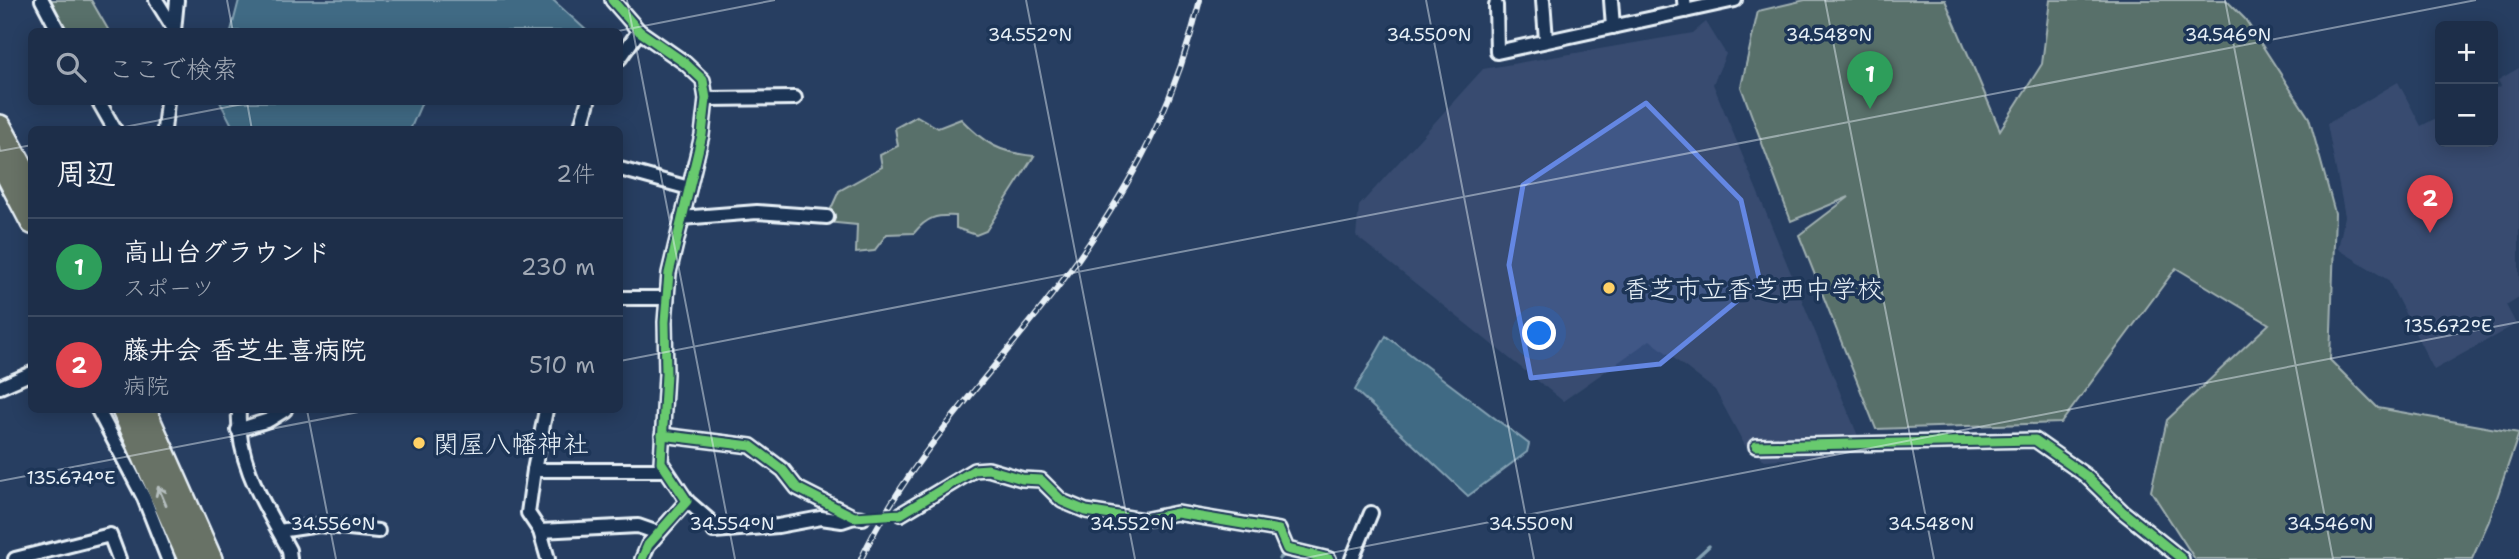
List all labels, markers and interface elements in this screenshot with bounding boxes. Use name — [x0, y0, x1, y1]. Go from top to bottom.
map controls — [2435, 21, 2498, 147]
button: + — [2435, 21, 2498, 84]
text: 34.552°N — [988, 23, 1072, 47]
text: 34.550°N — [1386, 23, 1472, 47]
text: 34.548°N — [1786, 23, 1872, 47]
text: 34.546°N — [2185, 23, 2271, 47]
search box — [28, 28, 623, 105]
icon: search — [52, 48, 90, 86]
text: ここで検索 — [108, 51, 238, 86]
pin: 1 — [1847, 51, 1893, 109]
button: − — [2435, 84, 2498, 147]
text: 周辺 — [56, 153, 116, 194]
text: 2件 — [556, 159, 595, 189]
pin: 2 — [2407, 175, 2453, 233]
text: 高山台グラウンド — [123, 234, 331, 269]
text: 1 — [74, 252, 84, 282]
text: 230 m — [521, 252, 595, 282]
place label: 香芝市立香芝西中学校 — [1623, 271, 1883, 306]
text: スポーツ — [123, 273, 215, 303]
marker: 香芝市立香芝西中学校 — [1601, 280, 1617, 296]
text: 135.672°E — [2404, 314, 2492, 338]
your location — [1522, 316, 1556, 350]
text: 藤井会 香芝生喜病院 — [123, 332, 366, 367]
text: 2 — [71, 350, 87, 380]
text: 510 m — [529, 350, 595, 380]
text: 病院 — [123, 371, 169, 401]
place label: 関屋八幡神社 — [433, 426, 589, 461]
marker: 関屋八幡神社 — [411, 435, 427, 451]
text: 135.674°E — [26, 466, 116, 490]
one-way arrow — [155, 486, 168, 508]
text: 34.556°N — [291, 512, 376, 536]
text: 34.554°N — [690, 512, 774, 536]
text: 34.552°N — [1090, 512, 1174, 536]
text: 34.550°N — [1488, 512, 1574, 536]
text: 34.548°N — [1888, 512, 1974, 536]
text: 34.546°N — [2287, 512, 2373, 536]

